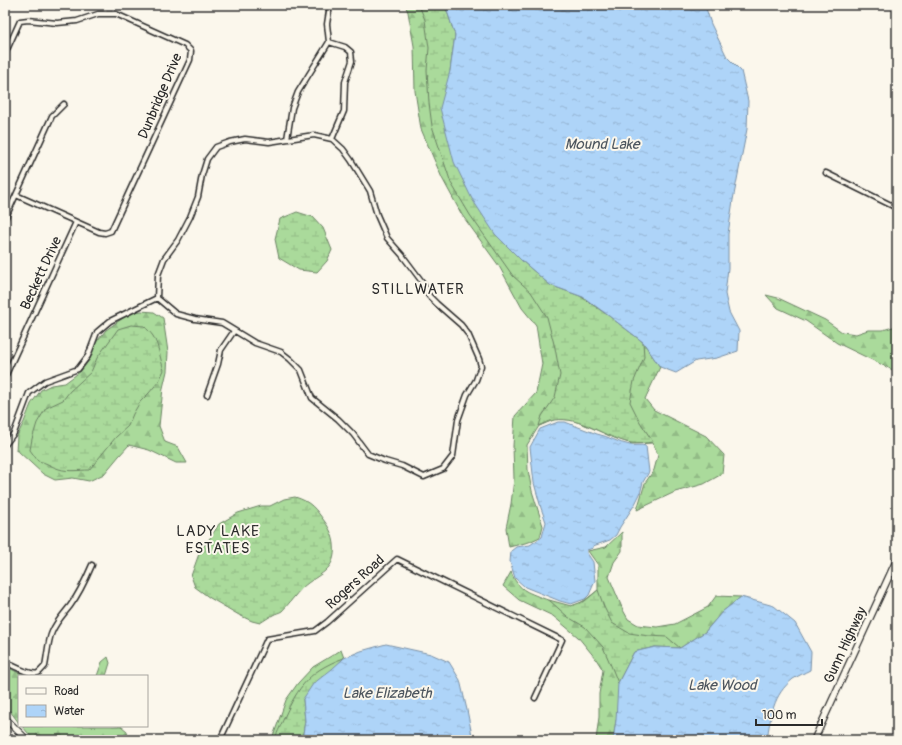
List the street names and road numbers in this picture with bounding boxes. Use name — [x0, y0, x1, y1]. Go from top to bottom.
street label: Dunbridge Drive — [134, 50, 186, 141]
street label: Beckett Drive — [17, 234, 65, 312]
street label: Rogers Road — [322, 551, 388, 613]
street label: Gunn Highway — [820, 604, 870, 686]

